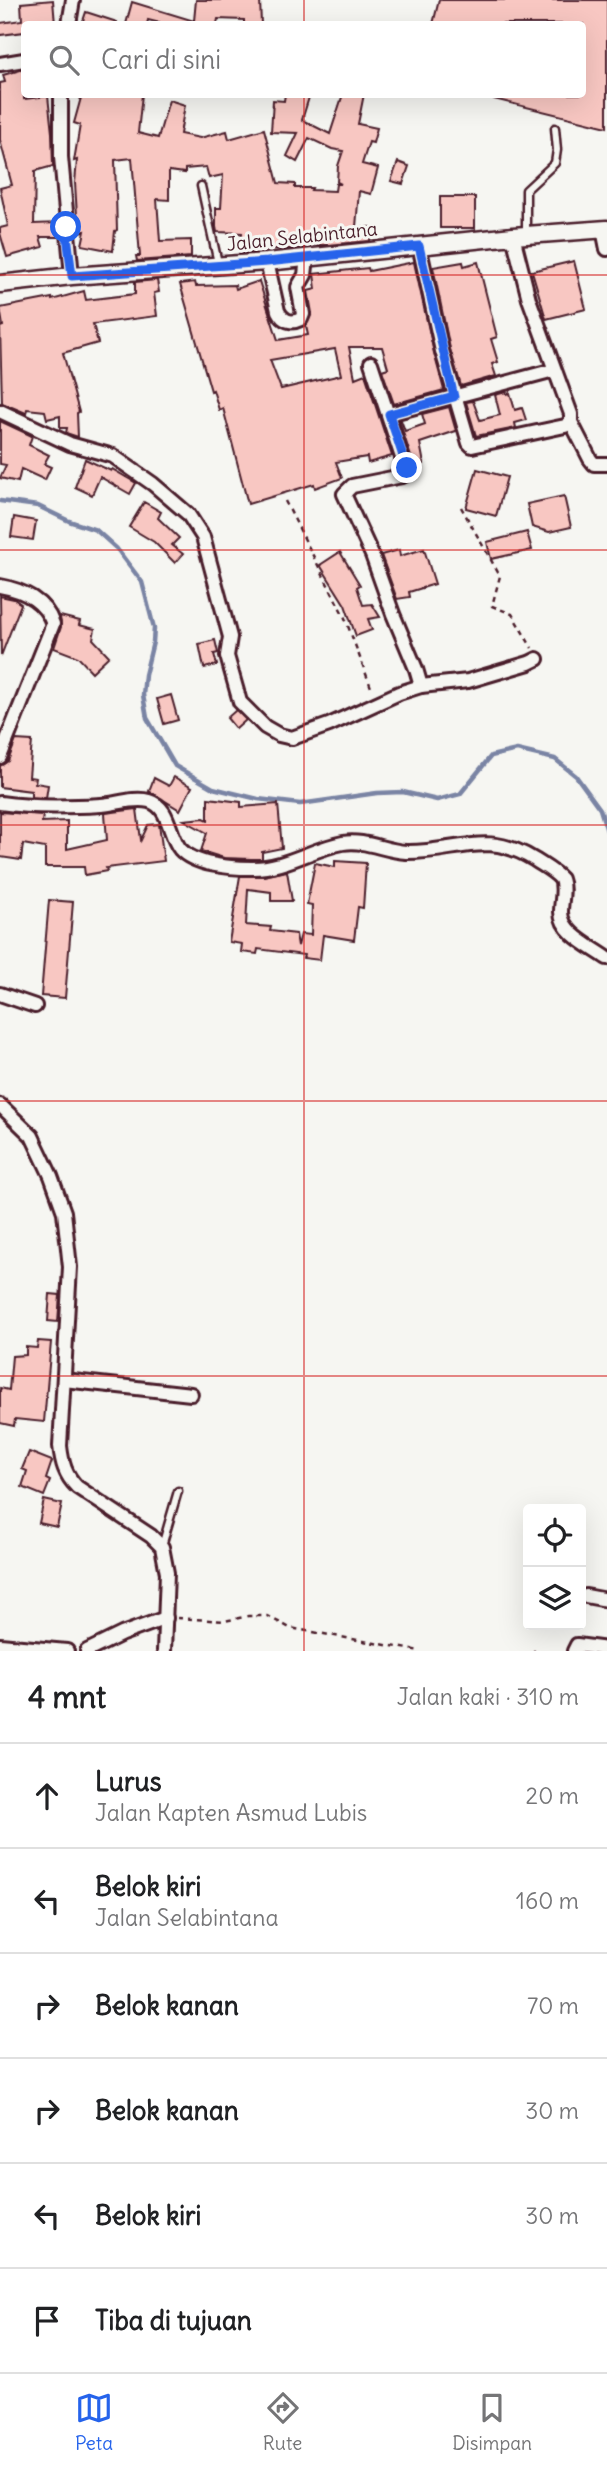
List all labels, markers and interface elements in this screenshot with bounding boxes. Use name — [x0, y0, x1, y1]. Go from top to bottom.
search box — [21, 21, 586, 98]
icon: search — [45, 41, 83, 79]
text: Cari di sini — [101, 43, 221, 76]
route start — [50, 211, 81, 242]
street label: Jalan Selabintana — [225, 216, 379, 256]
route end — [391, 452, 422, 483]
map controls — [523, 1504, 586, 1630]
button: locate — [523, 1504, 586, 1567]
button: layers — [523, 1567, 586, 1630]
text: 4 mnt — [28, 1678, 106, 1716]
text: Jalan kaki · 310 m — [397, 1682, 579, 1711]
text: Lurus — [95, 1765, 162, 1798]
icon: ahead — [28, 1777, 66, 1815]
text: 20 m — [526, 1781, 579, 1810]
text: Jalan Kapten Asmud Lubis — [95, 1798, 367, 1827]
text: Belok kiri — [95, 1870, 201, 1903]
icon: left — [28, 1882, 66, 1920]
text: 160 m — [516, 1886, 579, 1915]
text: Jalan Selabintana — [95, 1903, 279, 1932]
icon: right — [28, 1987, 66, 2025]
text: Belok kanan — [95, 1989, 239, 2022]
text: 70 m — [527, 1991, 579, 2020]
icon: right — [28, 2092, 66, 2130]
text: Belok kanan — [95, 2094, 239, 2127]
text: 30 m — [525, 2096, 579, 2125]
icon: left — [28, 2197, 66, 2235]
text: Belok kiri — [95, 2199, 201, 2232]
text: 30 m — [525, 2201, 579, 2230]
icon: arrive — [28, 2302, 66, 2340]
text: Tiba di tujuan — [95, 2304, 252, 2337]
tab: Peta — [75, 2389, 113, 2455]
tab: Rute — [263, 2389, 302, 2455]
tab: Disimpan — [452, 2389, 532, 2455]

